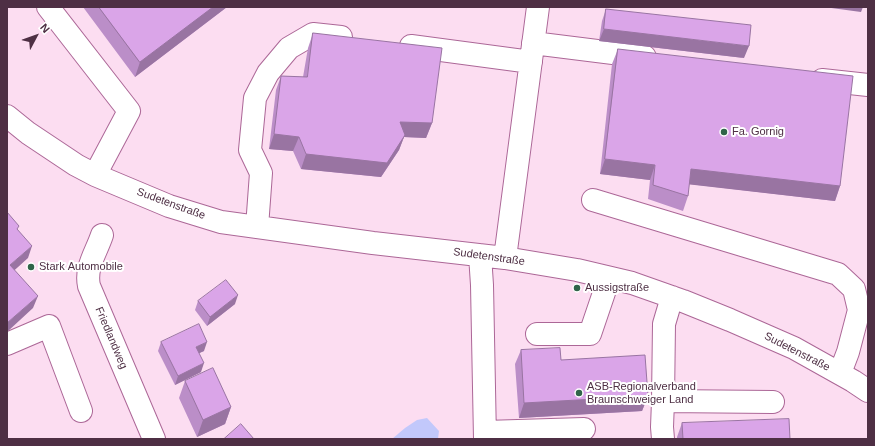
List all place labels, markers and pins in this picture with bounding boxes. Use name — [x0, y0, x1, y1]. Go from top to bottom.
place label: Fa. Gornig — [732, 125, 784, 139]
marker: Fa. Gornig — [719, 127, 729, 137]
place label: Stark Automobile — [39, 260, 123, 274]
marker: Stark Automobile — [26, 262, 36, 272]
place label: Aussigstraße — [585, 281, 649, 295]
marker: Aussigstraße — [572, 283, 582, 293]
place label: ASB-Regionalverband Braunschweiger Land — [587, 380, 696, 406]
marker: ASB-Regionalverband Braunschweiger Land — [574, 388, 584, 398]

